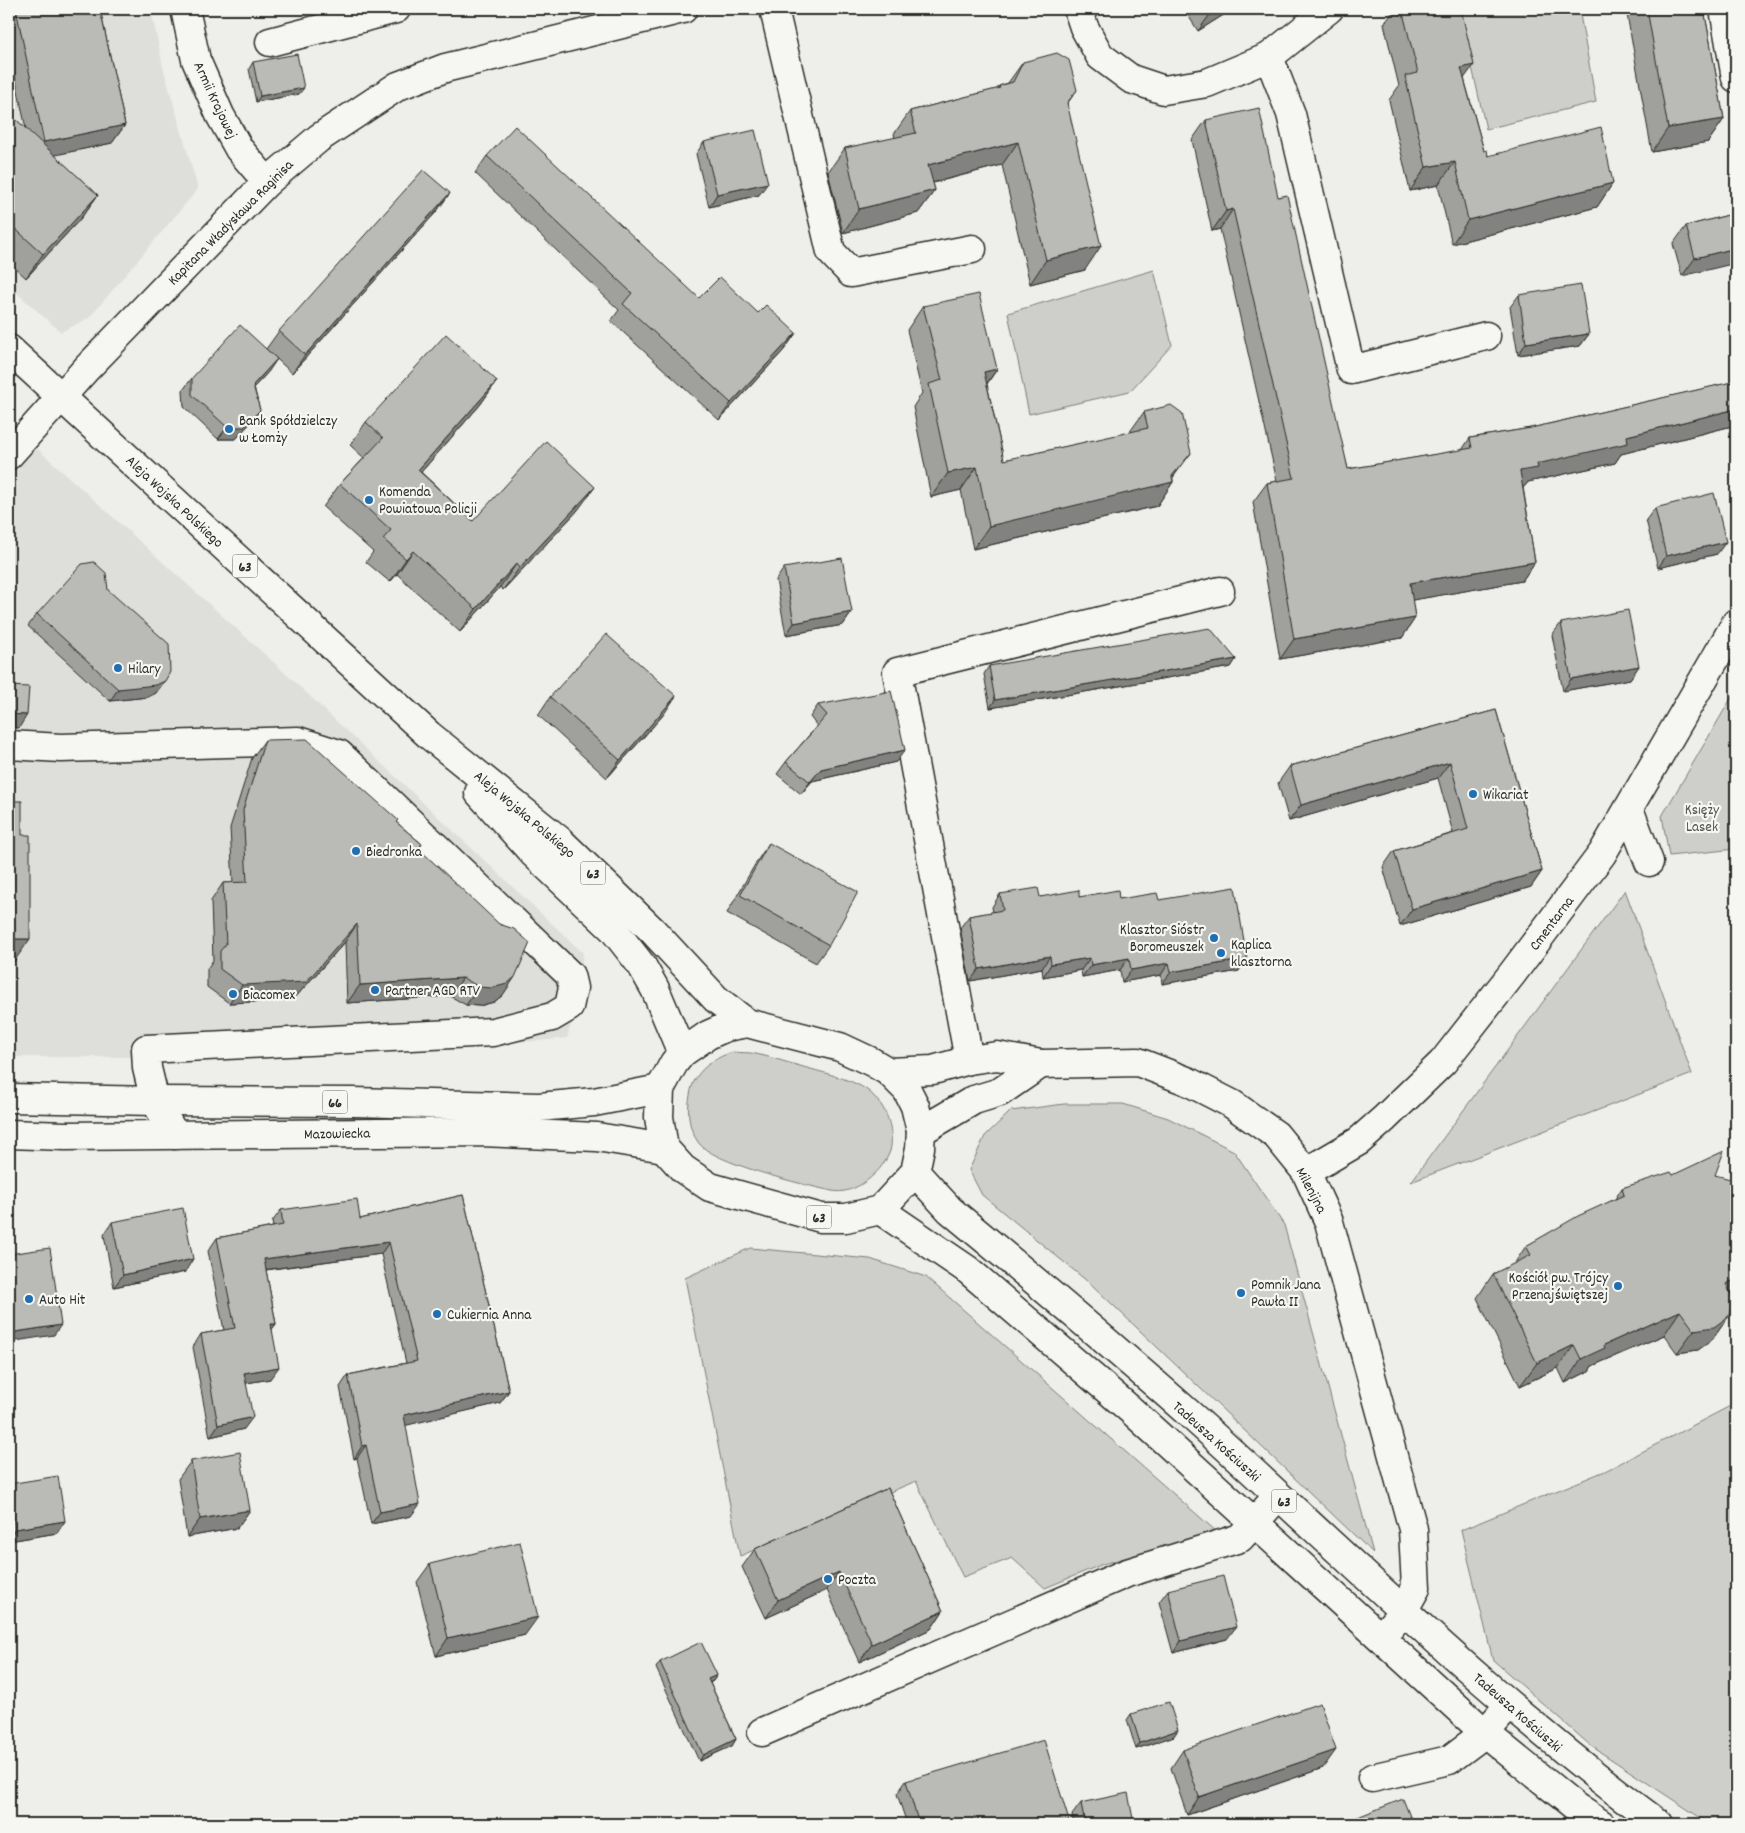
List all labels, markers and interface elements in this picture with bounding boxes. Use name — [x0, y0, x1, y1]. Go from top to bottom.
street label: Armii Krajowej — [187, 58, 242, 143]
street label: Kapitana Władysława Raginisa — [163, 155, 300, 291]
place label: Bank Spółdzielczy w Łomży — [239, 411, 338, 450]
marker: Bank Spółdzielczy w Łomży — [223, 423, 235, 435]
street label: Aleja Wojska Polskiego — [120, 451, 228, 554]
place label: Komenda Powiatowa Policji — [379, 482, 477, 521]
marker: Komenda Powiatowa Policji — [363, 494, 375, 506]
road number: 63 — [232, 554, 258, 578]
place label: Hilary — [128, 659, 162, 681]
marker: Hilary — [112, 662, 124, 674]
street label: Aleja Wojska Polskiego — [468, 766, 580, 865]
place label: Wikariat — [1483, 785, 1529, 807]
marker: Wikariat — [1467, 788, 1479, 800]
park label: Księży Lasek — [1685, 800, 1720, 839]
place label: Biedronka — [366, 842, 423, 864]
marker: Biedronka — [350, 845, 362, 857]
road number: 63 — [580, 861, 606, 884]
street label: Cmentarna — [1525, 892, 1581, 956]
place label: Klasztor Sióstr Boromeuszek — [1120, 920, 1204, 959]
marker: Klasztor Sióstr Boromeuszek — [1208, 932, 1220, 944]
place label: Kaplica klasztorna — [1231, 935, 1292, 974]
marker: Kaplica klasztorna — [1215, 947, 1227, 959]
place label: Partner AGD RTV — [385, 981, 481, 1003]
marker: Partner AGD RTV — [369, 984, 381, 996]
place label: Biacomex — [243, 985, 296, 1007]
marker: Biacomex — [227, 988, 239, 1000]
road number: 66 — [322, 1090, 348, 1114]
street label: Mazowiecka — [304, 1123, 371, 1147]
street label: Milenijna — [1289, 1164, 1332, 1219]
road number: 63 — [806, 1206, 832, 1228]
place label: Kościół pw. Trójcy Przenajświętszej — [1508, 1268, 1609, 1307]
place label: Pomnik Jana Pawła II — [1251, 1275, 1321, 1314]
marker: Kościół pw. Trójcy Przenajświętszej — [1612, 1280, 1624, 1292]
marker: Pomnik Jana Pawła II — [1235, 1287, 1247, 1299]
place label: Auto Hit — [39, 1290, 86, 1312]
marker: Auto Hit — [23, 1293, 35, 1305]
place label: Cukiernia Anna — [447, 1305, 532, 1327]
marker: Cukiernia Anna — [431, 1308, 443, 1320]
street label: Tadeusza Kościuszki — [1167, 1397, 1265, 1488]
road number: 63 — [1272, 1490, 1296, 1512]
place label: Poczta — [838, 1570, 877, 1592]
marker: Poczta — [822, 1573, 834, 1585]
street label: Tadeusza Kościuszki — [1467, 1669, 1566, 1759]

